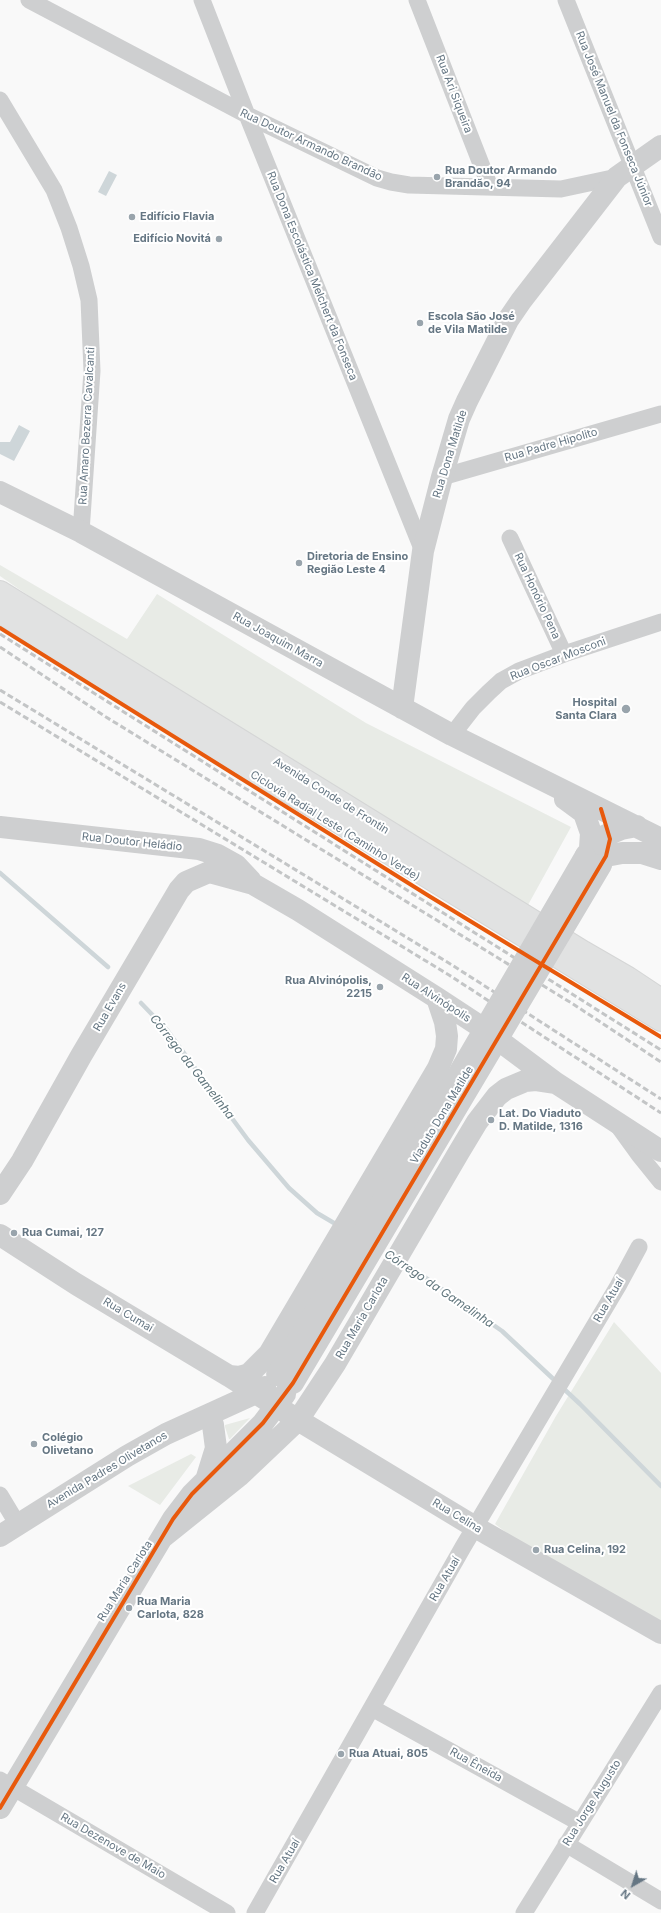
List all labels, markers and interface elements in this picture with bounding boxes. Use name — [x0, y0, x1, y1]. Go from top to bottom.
street label: Rua José Manuel da Fonseca Júnior — [573, 29, 655, 209]
street label: Rua Ari Siqueira — [433, 53, 475, 135]
street label: Rua Doutor Armando Brandão — [238, 106, 384, 184]
place label: Rua Doutor Armando Brandão, 94 — [445, 164, 557, 190]
street label: Rua Dona Escolástica Melchert da Fonseca — [264, 170, 360, 382]
marker: Rua Doutor Armando Brandão, 94 — [432, 172, 442, 182]
place label: Edifício Flavia — [140, 210, 214, 224]
marker: Edifício Flavia — [127, 212, 137, 222]
place label: Edifício Novitá — [133, 232, 211, 246]
marker: Edifício Novitá — [214, 234, 224, 244]
place label: Escola São José de Vila Matilde — [428, 310, 515, 336]
marker: Escola São José de Vila Matilde — [415, 318, 425, 328]
street label: Rua Amaro Bezerra Cavalcanti — [76, 347, 98, 505]
street label: Rua Dona Matilde — [430, 408, 470, 500]
street label: Rua Padre Hipolito — [503, 425, 599, 465]
place label: Diretoria de Ensino Região Leste 4 — [307, 550, 408, 576]
street label: Rua Honório Pena — [511, 551, 563, 641]
marker: Diretoria de Ensino Região Leste 4 — [294, 558, 304, 568]
street label: Rua Joaquim Marra — [230, 610, 326, 670]
street label: Rua Oscar Mosconi — [508, 635, 608, 683]
place label: Hospital Santa Clara — [555, 696, 617, 722]
marker: Hospital Santa Clara — [620, 703, 632, 715]
street label: Avenida Conde de Frontin — [271, 755, 391, 837]
street label: Ciclovia Radial Leste (Caminho Verde) — [248, 768, 422, 884]
street label: Rua Doutor Heládio — [81, 830, 183, 854]
street label: Rua Alvinópolis — [399, 971, 473, 1025]
place label: Rua Alvinópolis, 2215 — [285, 974, 372, 1000]
street label: Rua Evans — [91, 980, 129, 1034]
marker: Rua Alvinópolis, 2215 — [375, 982, 385, 992]
water label: Córrego da Gamelinha — [147, 1012, 237, 1122]
street label: Viaduto Dona Matilde — [408, 1064, 476, 1166]
place label: Lat. Do Viaduto D. Matilde, 1316 — [499, 1107, 583, 1133]
marker: Lat. Do Viaduto D. Matilde, 1316 — [486, 1115, 496, 1125]
place label: Rua Cumai, 127 — [22, 1226, 104, 1240]
marker: Rua Cumai, 127 — [9, 1228, 19, 1238]
water label: Córrego da Gamelinha — [381, 1247, 497, 1331]
street label: Rua Maria Carlota — [333, 1275, 391, 1361]
street label: Rua Atuaí — [591, 1275, 627, 1325]
street label: Rua Cumai — [101, 1295, 155, 1335]
street label: Avenida Padres Olivetanos — [44, 1429, 170, 1511]
place label: Colégio Olivetano — [42, 1431, 93, 1457]
marker: Colégio Olivetano — [29, 1439, 39, 1449]
street label: Rua Celina — [430, 1496, 484, 1536]
street label: Rua Maria Carlota — [95, 1538, 155, 1624]
place label: Rua Celina, 192 — [544, 1543, 626, 1557]
marker: Rua Celina, 192 — [531, 1545, 541, 1555]
street label: Rua Atuaí — [427, 1554, 463, 1604]
place label: Rua Maria Carlota, 828 — [137, 1595, 204, 1621]
marker: Rua Maria Carlota, 828 — [124, 1603, 134, 1613]
street label: Rua Êneida — [447, 1745, 505, 1785]
place label: Rua Atuai, 805 — [349, 1747, 428, 1761]
marker: Rua Atuai, 805 — [336, 1749, 346, 1759]
street label: Rua Jorge Augusto — [560, 1757, 624, 1849]
street label: Rua Dezenove de Maio — [58, 1810, 168, 1882]
street label: Rua Atuaí — [267, 1836, 303, 1886]
north arrow — [613, 1865, 653, 1905]
text: N — [618, 1886, 633, 1902]

